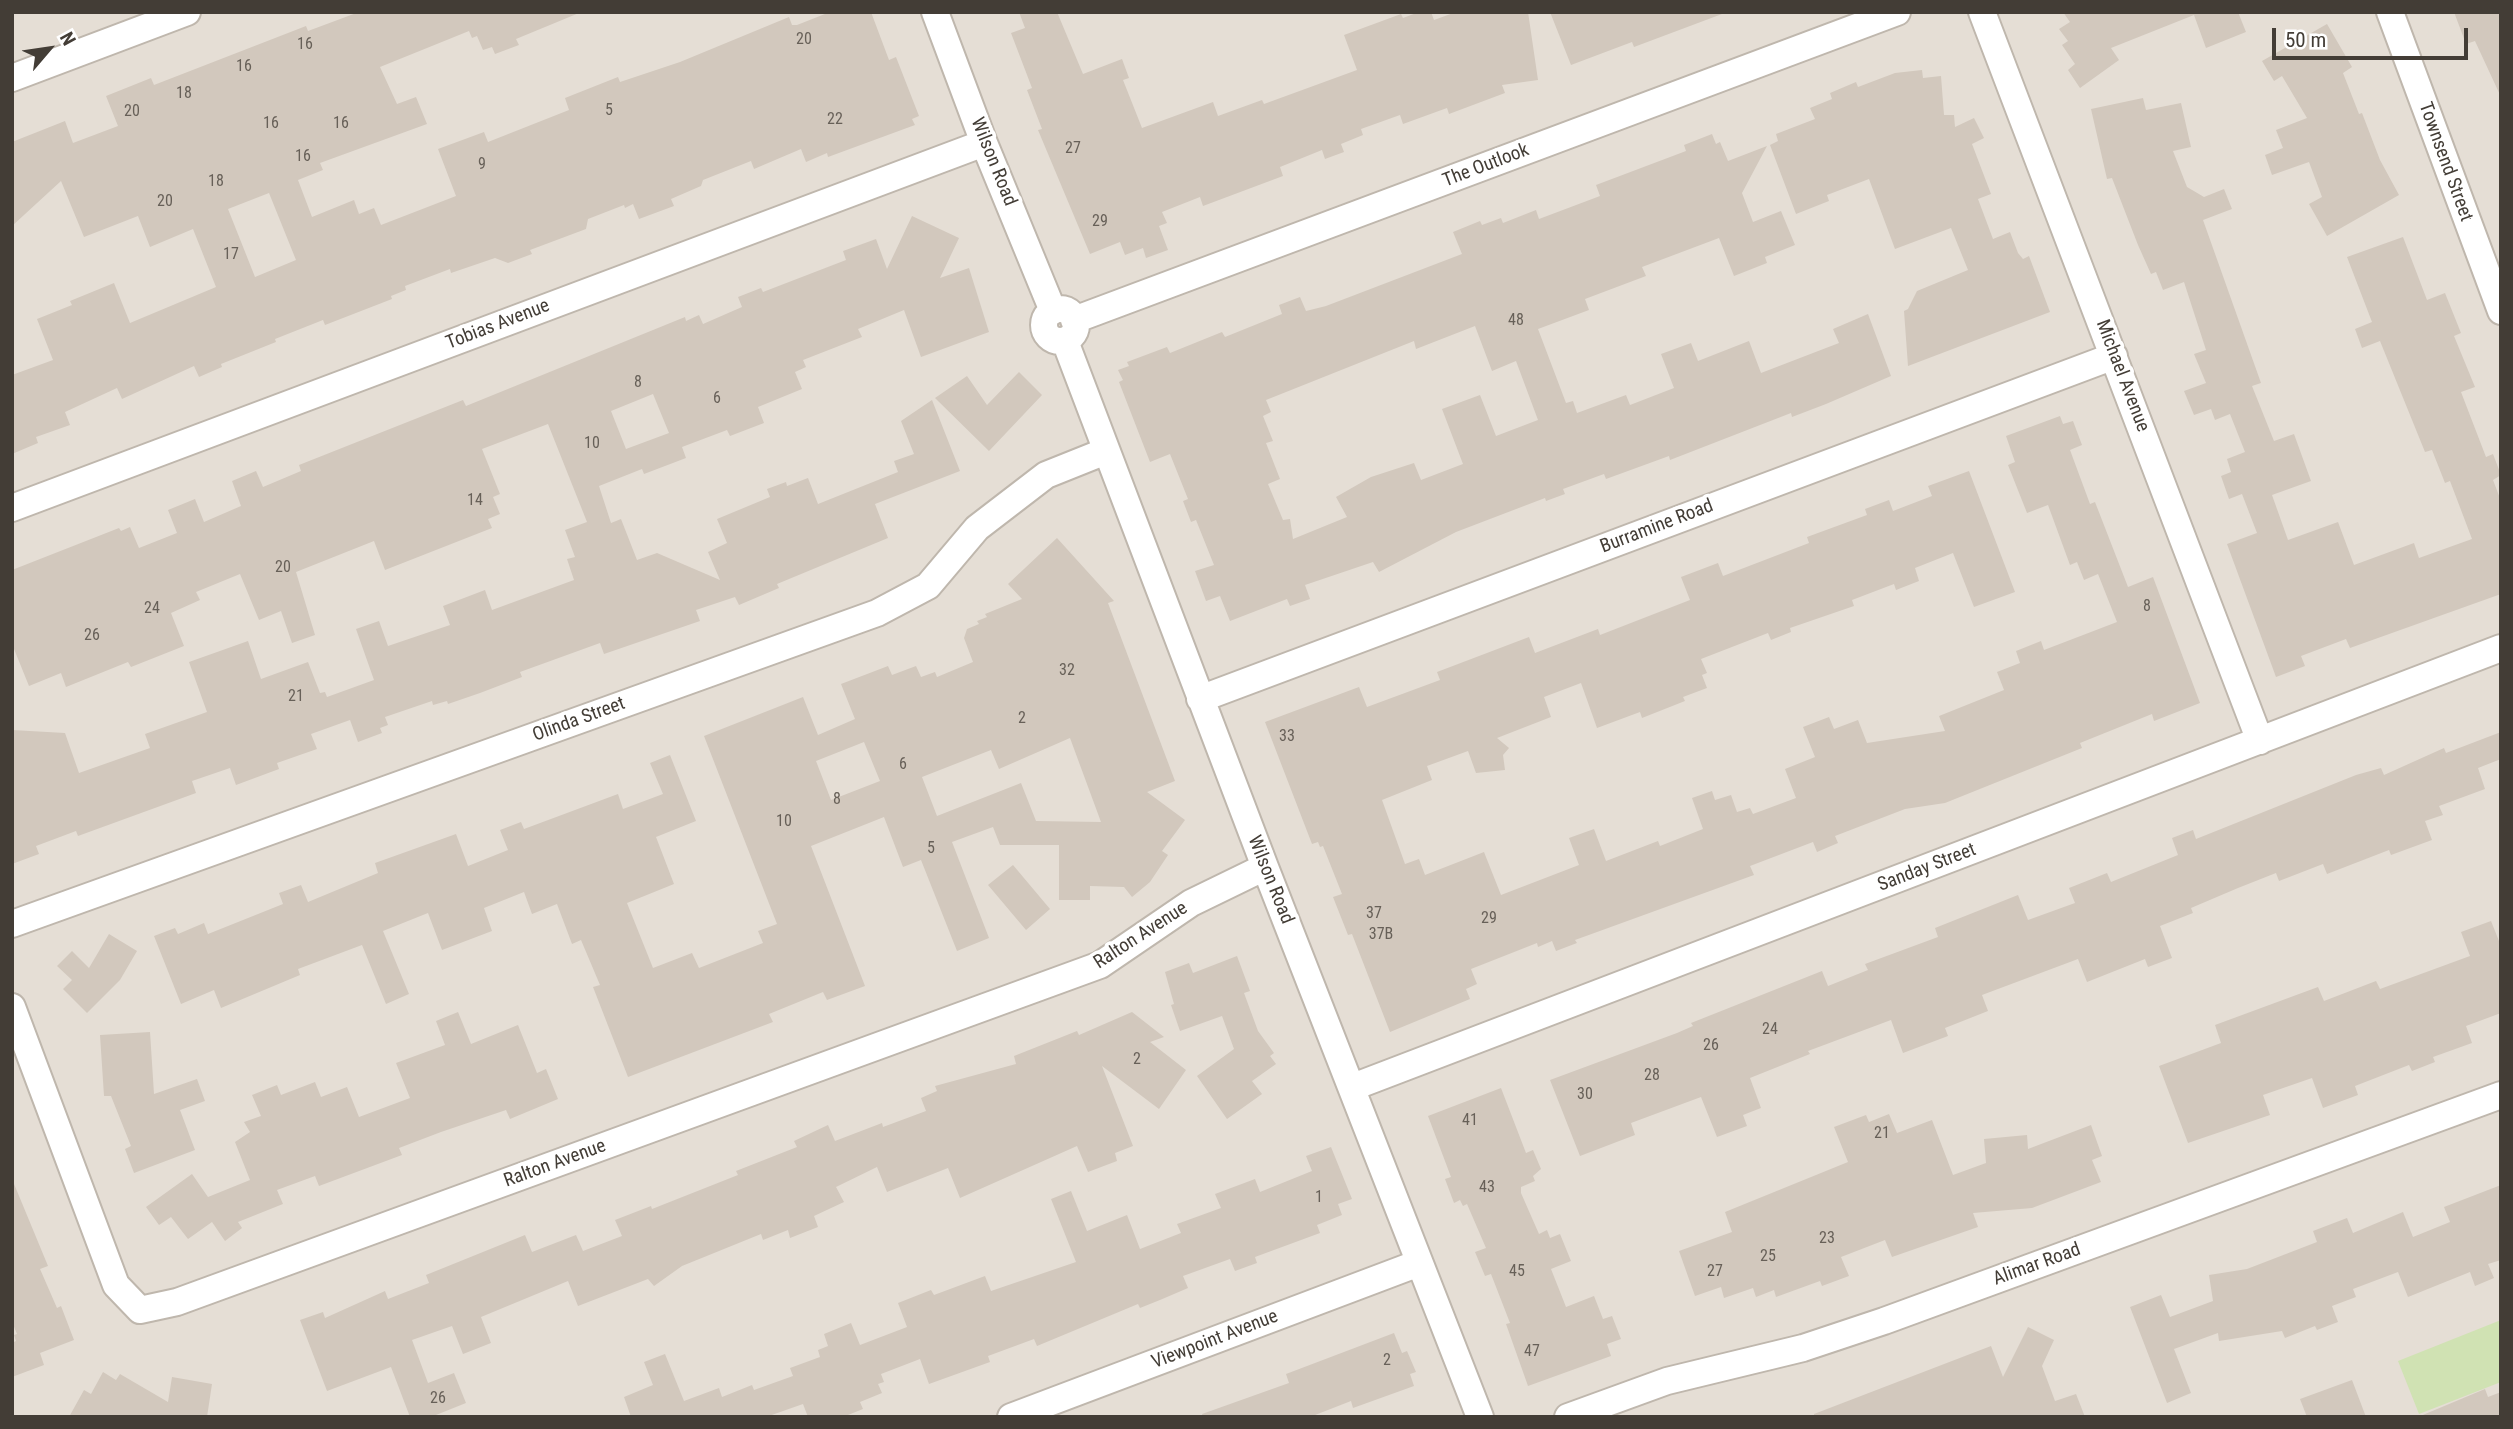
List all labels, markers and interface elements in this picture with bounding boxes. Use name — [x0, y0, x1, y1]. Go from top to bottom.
north arrow — [14, 14, 84, 84]
scale bar — [2275, 14, 2471, 58]
text: N — [55, 28, 81, 49]
text: 50 m — [2285, 28, 2326, 52]
house number: 20 — [796, 30, 812, 50]
house number: 16 — [297, 35, 313, 55]
house number: 16 — [236, 57, 252, 77]
house number: 18 — [176, 84, 192, 104]
street label: Townsend Street — [2413, 99, 2477, 225]
house number: 5 — [605, 101, 613, 121]
house number: 20 — [124, 102, 140, 122]
house number: 22 — [827, 110, 843, 130]
house number: 16 — [263, 114, 279, 134]
house number: 16 — [333, 114, 349, 134]
street label: Wilson Road — [965, 115, 1021, 209]
house number: 27 — [1065, 139, 1081, 159]
street label: The Outlook — [1440, 139, 1532, 193]
house number: 16 — [295, 147, 311, 167]
house number: 9 — [478, 155, 486, 175]
house number: 18 — [208, 172, 224, 192]
house number: 20 — [157, 192, 173, 212]
house number: 29 — [1092, 212, 1108, 232]
house number: 17 — [223, 245, 239, 265]
street label: Tobias Avenue — [443, 295, 553, 355]
house number: 48 — [1508, 311, 1524, 331]
street label: Michael Avenue — [2090, 317, 2154, 435]
house number: 8 — [634, 373, 642, 393]
house number: 6 — [713, 389, 721, 409]
house number: 10 — [584, 434, 600, 454]
house number: 14 — [467, 491, 483, 511]
street label: Burramine Road — [1597, 495, 1717, 559]
house number: 20 — [275, 558, 291, 578]
house number: 8 — [2143, 597, 2151, 617]
house number: 24 — [144, 599, 160, 619]
house number: 26 — [84, 626, 100, 646]
house number: 32 — [1059, 661, 1075, 681]
house number: 21 — [288, 687, 304, 707]
street label: Olinda Street — [530, 693, 628, 747]
house number: 2 — [1018, 709, 1026, 729]
house number: 33 — [1279, 727, 1295, 747]
house number: 6 — [899, 755, 907, 775]
house number: 8 — [833, 790, 841, 810]
house number: 10 — [776, 812, 792, 832]
street label: Wilson Road — [1242, 833, 1298, 927]
house number: 5 — [927, 839, 935, 859]
street label: Sanday Street — [1875, 839, 1979, 897]
street label: Ralton Avenue — [1090, 897, 1192, 975]
house number: 37 — [1366, 904, 1382, 924]
house number: 29 — [1481, 909, 1497, 929]
house number: 37B — [1369, 925, 1393, 945]
house number: 24 — [1762, 1020, 1778, 1040]
house number: 26 — [1703, 1036, 1719, 1056]
house number: 2 — [1133, 1050, 1141, 1070]
house number: 28 — [1644, 1066, 1660, 1086]
house number: 30 — [1577, 1085, 1593, 1105]
house number: 41 — [1462, 1111, 1478, 1131]
house number: 21 — [1874, 1124, 1890, 1144]
street label: Ralton Avenue — [501, 1135, 609, 1193]
house number: 43 — [1479, 1178, 1495, 1198]
house number: 1 — [1315, 1188, 1323, 1208]
house number: 23 — [1819, 1229, 1835, 1249]
street label: Alimar Road — [1990, 1239, 2084, 1291]
house number: 25 — [1760, 1247, 1776, 1267]
house number: 45 — [1509, 1262, 1525, 1282]
house number: 27 — [1707, 1262, 1723, 1282]
street label: Viewpoint Avenue — [1149, 1305, 1281, 1375]
house number: 47 — [1524, 1342, 1540, 1362]
house number: 2 — [1383, 1351, 1391, 1371]
house number: 26 — [430, 1389, 446, 1409]

